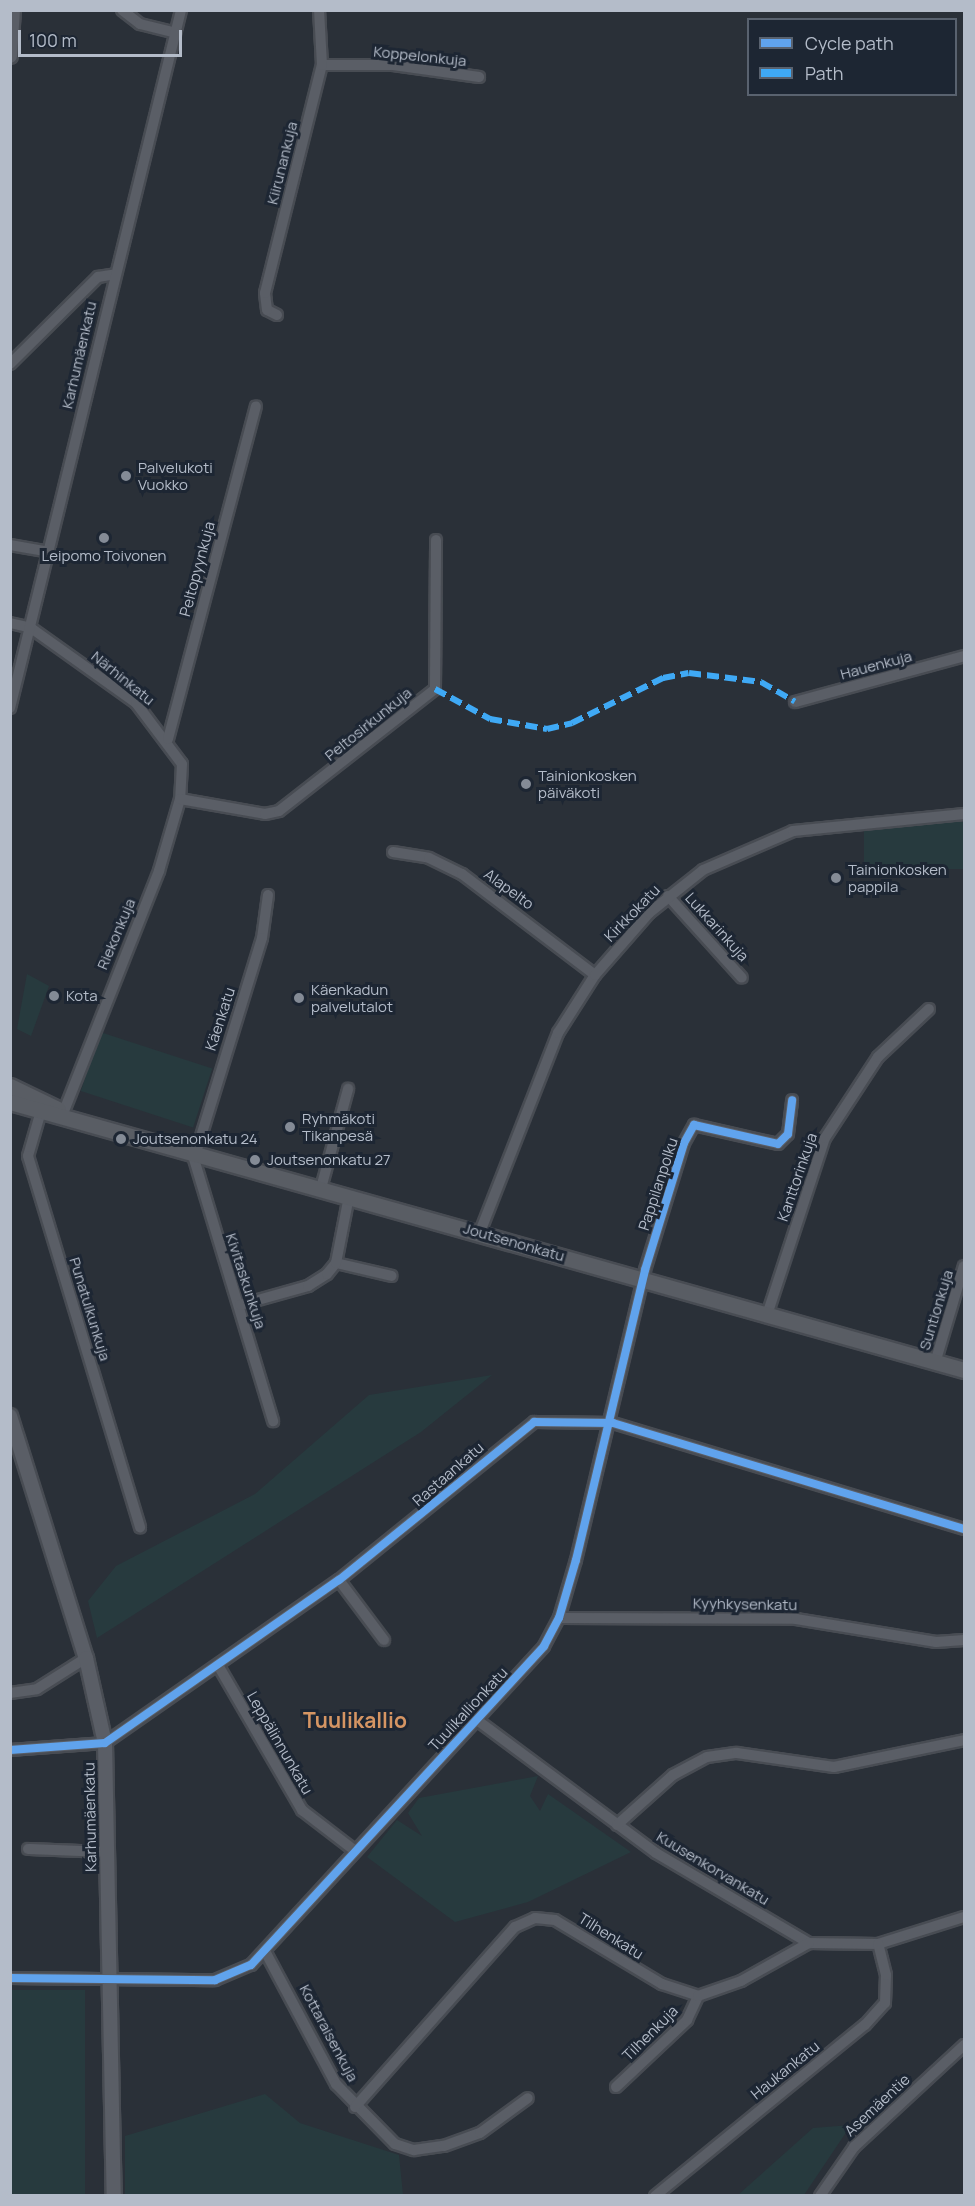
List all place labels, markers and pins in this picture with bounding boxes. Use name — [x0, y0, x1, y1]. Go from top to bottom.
place label: Palvelukoti Vuokko — [138, 458, 213, 493]
marker: Palvelukoti Vuokko — [119, 469, 133, 483]
marker: Leipomo Toivonen — [97, 531, 111, 545]
place label: Leipomo Toivonen — [42, 547, 166, 565]
place label: Tainionkosken päiväkoti — [538, 766, 637, 801]
marker: Tainionkosken päiväkoti — [519, 777, 533, 791]
place label: Tainionkosken pappila — [848, 860, 947, 895]
marker: Tainionkosken pappila — [829, 871, 843, 885]
place label: Käenkadun palvelutalot — [311, 980, 393, 1015]
place label: Kota — [66, 987, 98, 1005]
marker: Kota — [47, 989, 61, 1003]
marker: Käenkadun palvelutalot — [292, 991, 306, 1005]
place label: Ryhmäkoti Tikanpesä — [302, 1109, 375, 1144]
marker: Ryhmäkoti Tikanpesä — [283, 1120, 297, 1134]
place label: Joutsenonkatu 24 — [133, 1130, 258, 1148]
marker: Joutsenonkatu 24 — [114, 1132, 128, 1146]
place label: Joutsenonkatu 27 — [267, 1151, 391, 1169]
marker: Joutsenonkatu 27 — [248, 1153, 262, 1167]

